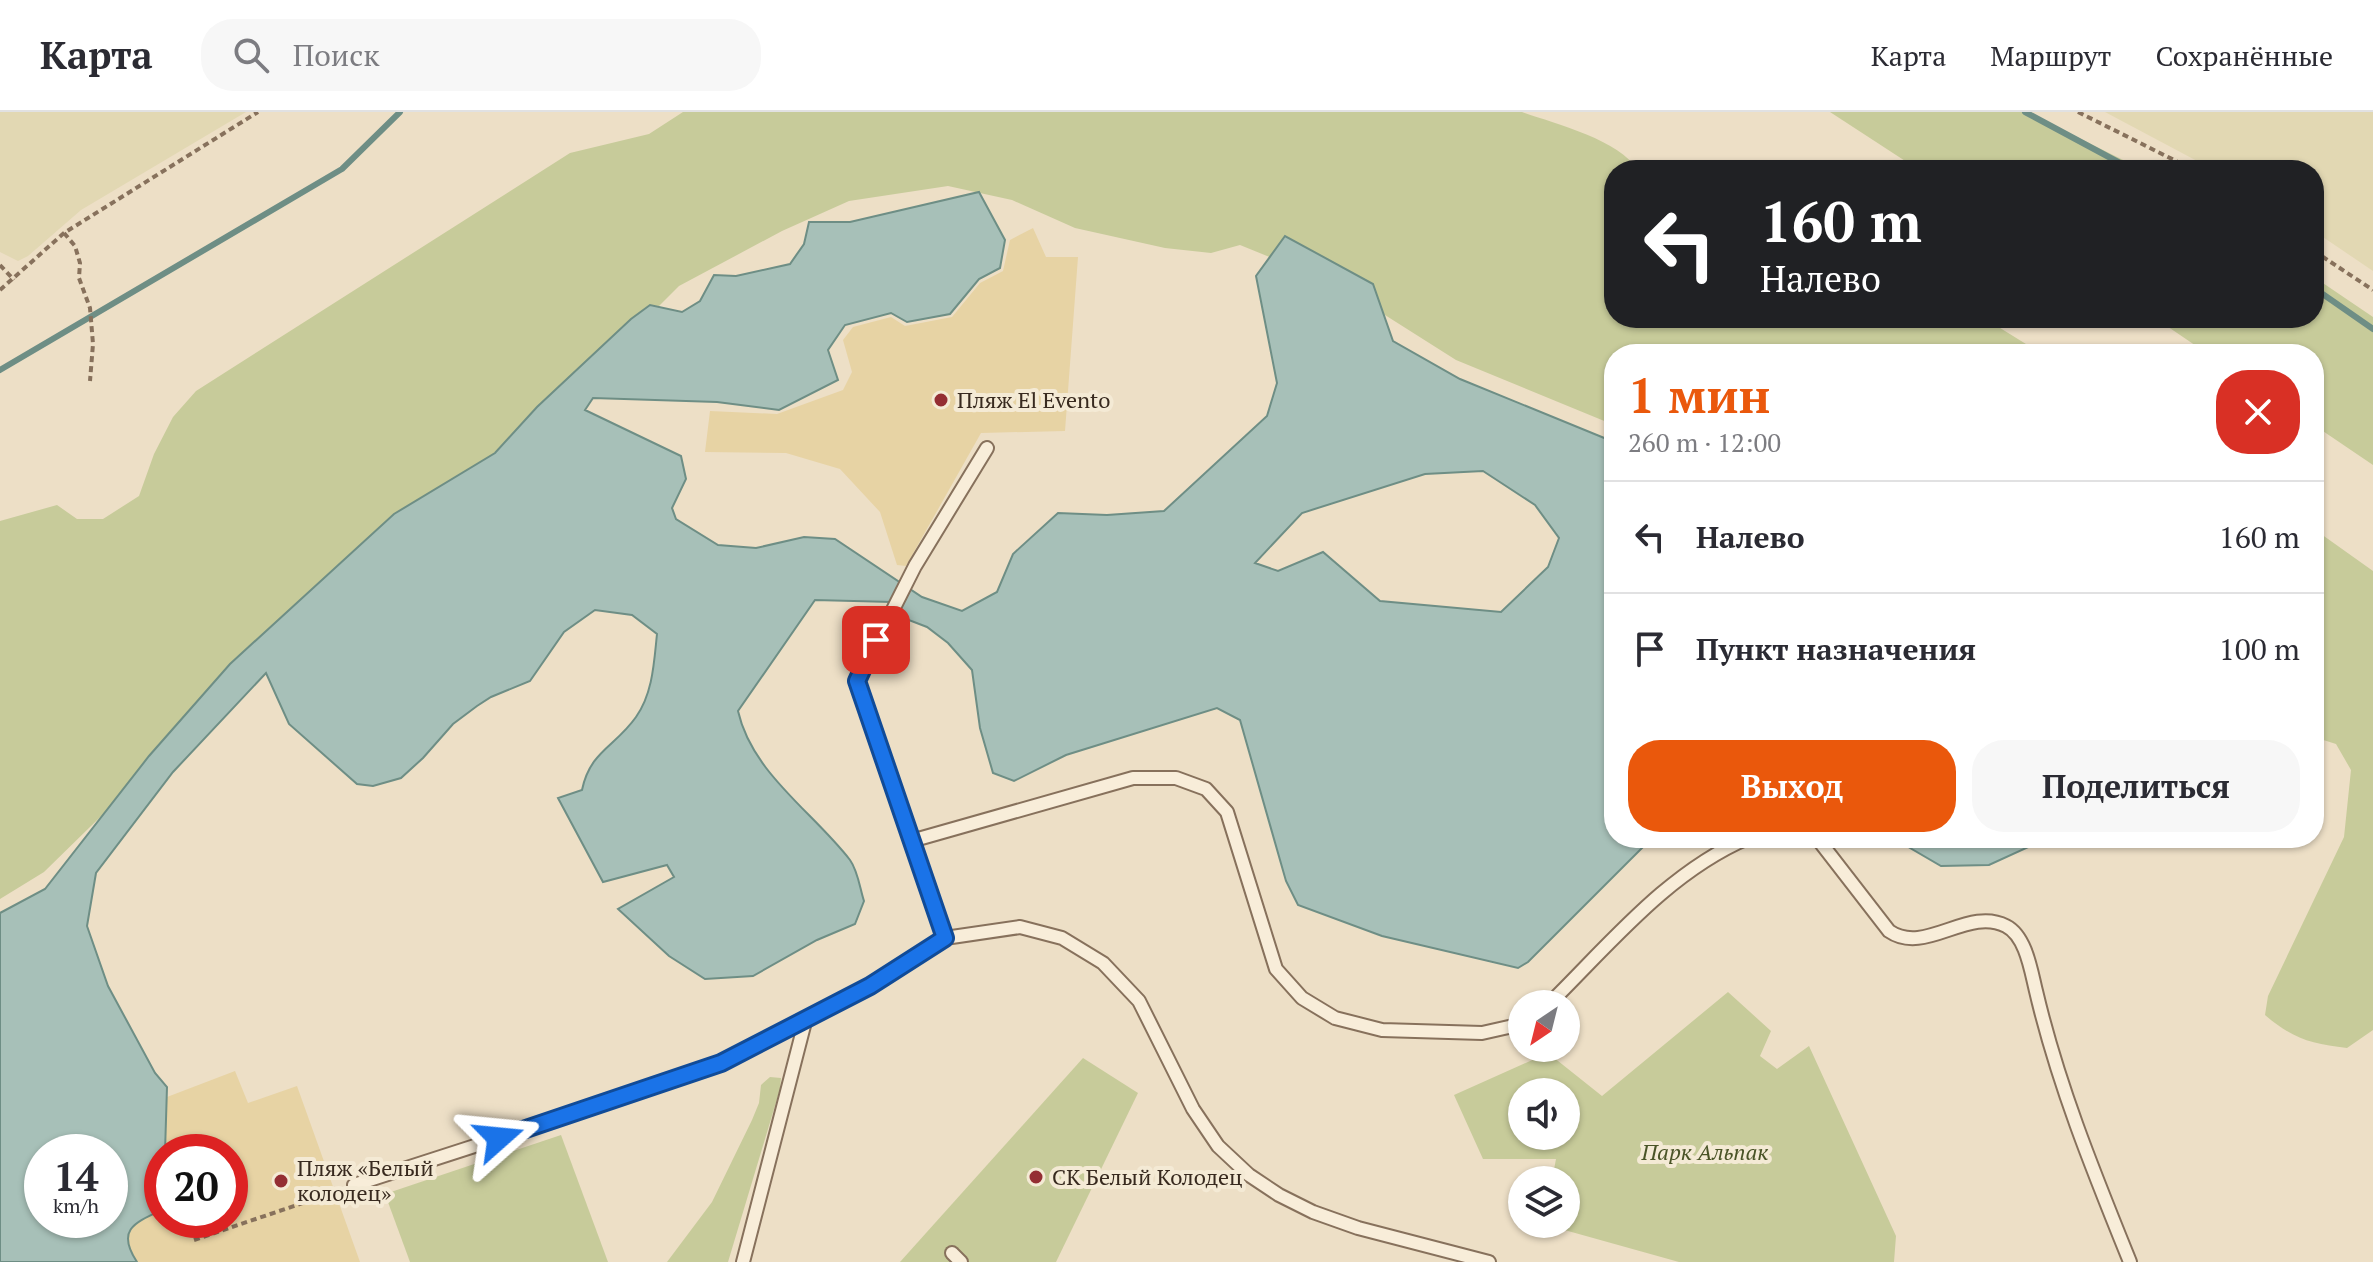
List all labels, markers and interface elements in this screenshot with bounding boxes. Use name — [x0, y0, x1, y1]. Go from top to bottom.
search box — [201, 19, 761, 91]
text: Карта — [40, 30, 153, 80]
icon: search — [229, 33, 273, 77]
text: Поиск — [293, 35, 379, 75]
text: Карта — [1871, 37, 1946, 74]
text: Маршрут — [1990, 37, 2112, 74]
text: Сохранённые — [2156, 37, 2333, 74]
text: 160 m — [1760, 184, 1922, 258]
icon: left — [1628, 192, 1732, 296]
text: Налево — [1760, 255, 1881, 302]
text: 1 мин — [1628, 363, 1770, 427]
button: close — [2216, 370, 2300, 454]
place label: Пляж El Evento — [957, 385, 1110, 414]
marker: Пляж El Evento — [932, 391, 950, 409]
text: 260 m · 12:00 — [1628, 425, 1781, 459]
icon: left — [1628, 515, 1672, 559]
text: Налево — [1696, 517, 1805, 557]
text: 160 m — [2219, 517, 2300, 557]
pin — [842, 606, 910, 674]
icon: arrive — [854, 618, 898, 662]
icon: arrive — [1628, 627, 1672, 671]
text: Пункт назначения — [1696, 629, 1976, 669]
text: 100 m — [2219, 629, 2300, 669]
button: Выход — [1628, 740, 1956, 832]
button: Поделиться — [1972, 740, 2300, 832]
north arrow — [1508, 990, 1580, 1062]
map controls — [1508, 990, 1580, 1238]
button: sound — [1508, 1078, 1580, 1150]
position arrow — [457, 1096, 541, 1180]
speed limit sign: 20 — [144, 1134, 248, 1238]
park label: Парк Альпак — [1641, 1137, 1768, 1166]
text: 14 — [53, 1149, 99, 1202]
place label: Пляж «Белый колодец» — [297, 1153, 434, 1207]
place label: СК Белый Колодец — [1052, 1162, 1243, 1191]
button: layers — [1508, 1166, 1580, 1238]
marker: СК Белый Колодец — [1027, 1168, 1045, 1186]
marker: Пляж «Белый колодец» — [272, 1172, 290, 1190]
text: km/h — [53, 1192, 99, 1219]

